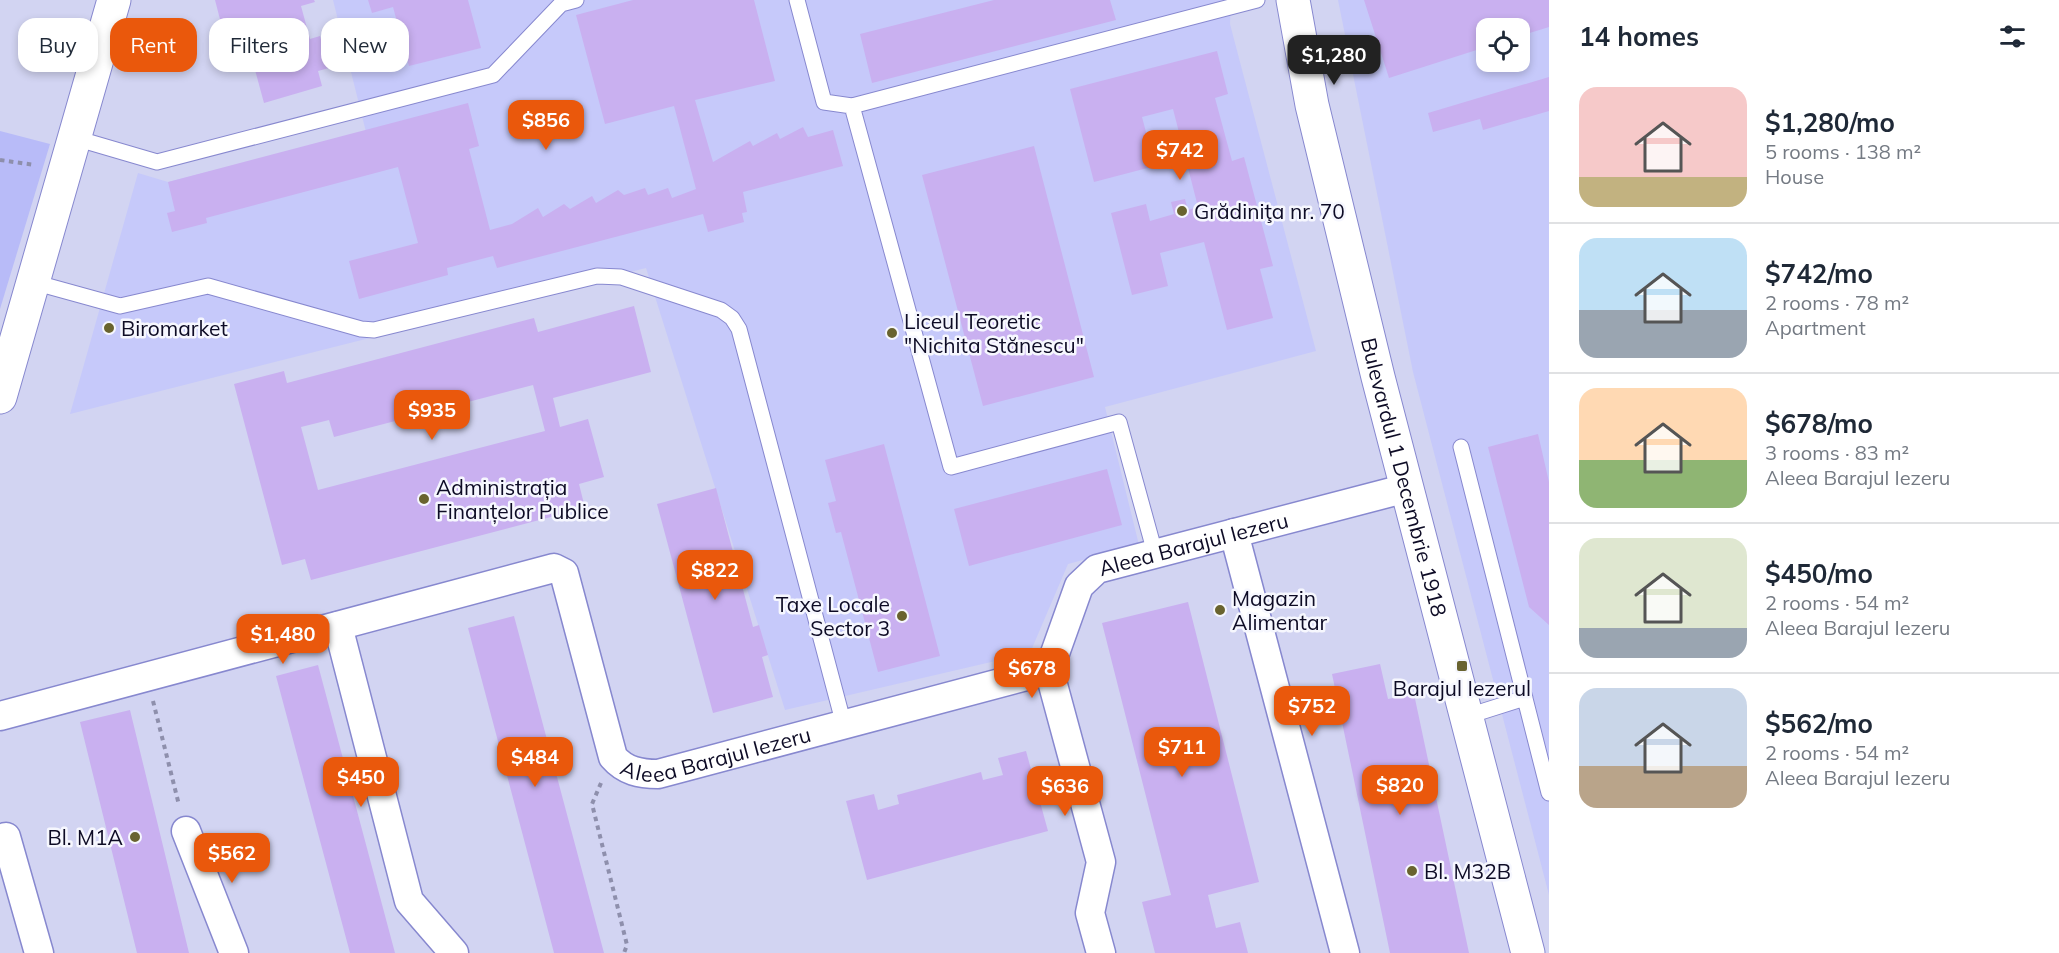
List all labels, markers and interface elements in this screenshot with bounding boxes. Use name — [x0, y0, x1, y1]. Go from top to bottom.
chip: Buy — [18, 18, 98, 72]
chip: Rent — [110, 18, 197, 72]
chip: Filters — [209, 18, 309, 72]
chip: New — [321, 18, 409, 72]
map controls — [1476, 18, 1530, 72]
button: locate — [1476, 18, 1530, 72]
text: 14 homes — [1579, 20, 1699, 53]
icon: filters — [1996, 20, 2029, 53]
pin: $1,280 — [1285, 35, 1383, 86]
text: $1,280 — [1302, 42, 1366, 67]
pin: $856 — [510, 100, 582, 151]
text: $1,280/mo — [1765, 106, 1895, 139]
text: $856 — [522, 107, 570, 132]
icon: home — [1627, 111, 1699, 183]
pin: $742 — [1144, 130, 1216, 181]
text: $742 — [1156, 137, 1204, 162]
text: 5 rooms · 138 m² — [1765, 139, 1921, 164]
text: House — [1765, 164, 1824, 189]
place label: Grădiniţa nr. 70 — [1194, 198, 1345, 224]
marker: Grădiniţa nr. 70 — [1175, 204, 1189, 218]
text: $742/mo — [1765, 257, 1873, 290]
icon: home — [1627, 262, 1699, 334]
text: 2 rooms · 78 m² — [1765, 290, 1909, 315]
place label: Liceul Teoretic "Nichita Stănescu" — [904, 308, 1084, 358]
place label: Biromarket — [121, 315, 228, 341]
text: Apartment — [1765, 315, 1866, 340]
marker: Biromarket — [102, 321, 116, 335]
marker: Liceul Teoretic "Nichita Stănescu" — [885, 326, 899, 340]
street label: Bulevardul 1 Decembrie 1918 — [1356, 335, 1453, 619]
pin: $935 — [396, 390, 468, 441]
text: $935 — [408, 397, 456, 422]
text: $678/mo — [1765, 407, 1873, 440]
icon: home — [1627, 412, 1699, 484]
text: 3 rooms · 83 m² — [1765, 440, 1909, 465]
text: Aleea Barajul Iezeru — [1765, 465, 1950, 490]
place label: Administrația Finanțelor Publice — [436, 474, 609, 525]
marker: Administrația Finanțelor Publice — [417, 492, 431, 506]
street label: Aleea Barajul Iezeru — [1096, 507, 1291, 581]
pin: $822 — [679, 550, 751, 601]
text: $822 — [691, 557, 739, 582]
text: $450/mo — [1765, 557, 1873, 590]
icon: home — [1627, 562, 1699, 634]
place label: Magazin Alimentar — [1232, 585, 1328, 635]
text: 2 rooms · 54 m² — [1765, 590, 1909, 615]
place label: Taxe Locale Sector 3 — [776, 591, 890, 641]
marker: Magazin Alimentar — [1213, 603, 1227, 617]
marker: Taxe Locale Sector 3 — [895, 609, 909, 623]
pin: $1,480 — [234, 614, 332, 665]
text: Aleea Barajul Iezeru — [1765, 615, 1950, 640]
text: $1,480 — [251, 621, 315, 646]
pin: $678 — [996, 648, 1068, 699]
text: $678 — [1008, 655, 1056, 680]
marker: Barajul Iezerul — [1455, 659, 1469, 673]
place label: Barajul Iezerul — [1393, 675, 1531, 701]
pin: $752 — [1276, 686, 1348, 737]
text: $752 — [1288, 693, 1336, 718]
text: $562/mo — [1765, 707, 1873, 740]
icon: home — [1627, 712, 1699, 784]
street label: Aleea Barajul Iezeru — [617, 721, 814, 788]
pin: $711 — [1146, 727, 1218, 778]
text: $711 — [1158, 734, 1206, 759]
pin: $484 — [499, 737, 571, 788]
text: 2 rooms · 54 m² — [1765, 740, 1909, 765]
text: $484 — [511, 744, 559, 769]
pin: $450 — [325, 757, 397, 808]
text: $450 — [337, 764, 385, 789]
pin: $820 — [1364, 765, 1436, 816]
text: Aleea Barajul Iezeru — [1765, 765, 1950, 790]
pin: $636 — [1029, 766, 1101, 817]
text: $820 — [1376, 772, 1424, 797]
text: $636 — [1041, 773, 1089, 798]
place label: Bl. M1A — [47, 824, 124, 850]
marker: Bl. M1A — [128, 830, 142, 844]
pin: $562 — [196, 833, 268, 884]
text: $562 — [208, 840, 256, 865]
place label: Bl. M32B — [1424, 858, 1511, 884]
marker: Bl. M32B — [1405, 864, 1419, 878]

